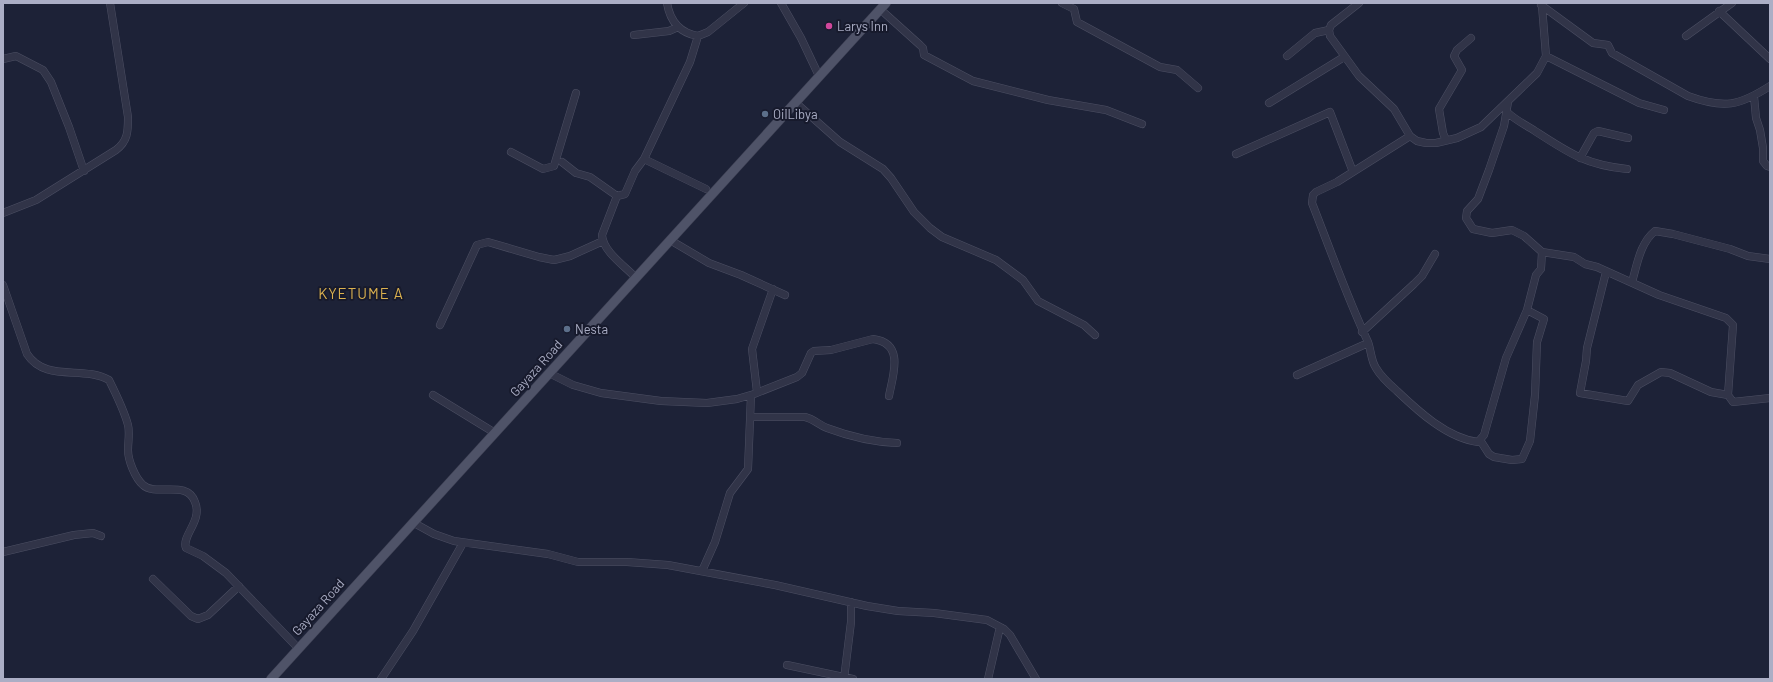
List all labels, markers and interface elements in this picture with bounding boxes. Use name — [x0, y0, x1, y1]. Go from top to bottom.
place label: Larys Inn — [837, 18, 888, 34]
marker: Larys Inn — [824, 21, 834, 31]
place label: OilLibya — [773, 106, 818, 122]
marker: OilLibya — [760, 109, 770, 119]
district label: KYETUME A — [318, 284, 404, 302]
place label: Nesta — [575, 321, 608, 337]
marker: Nesta — [562, 324, 572, 334]
street label: Gayaza Road — [506, 336, 566, 400]
street label: Gayaza Road — [288, 575, 348, 639]

